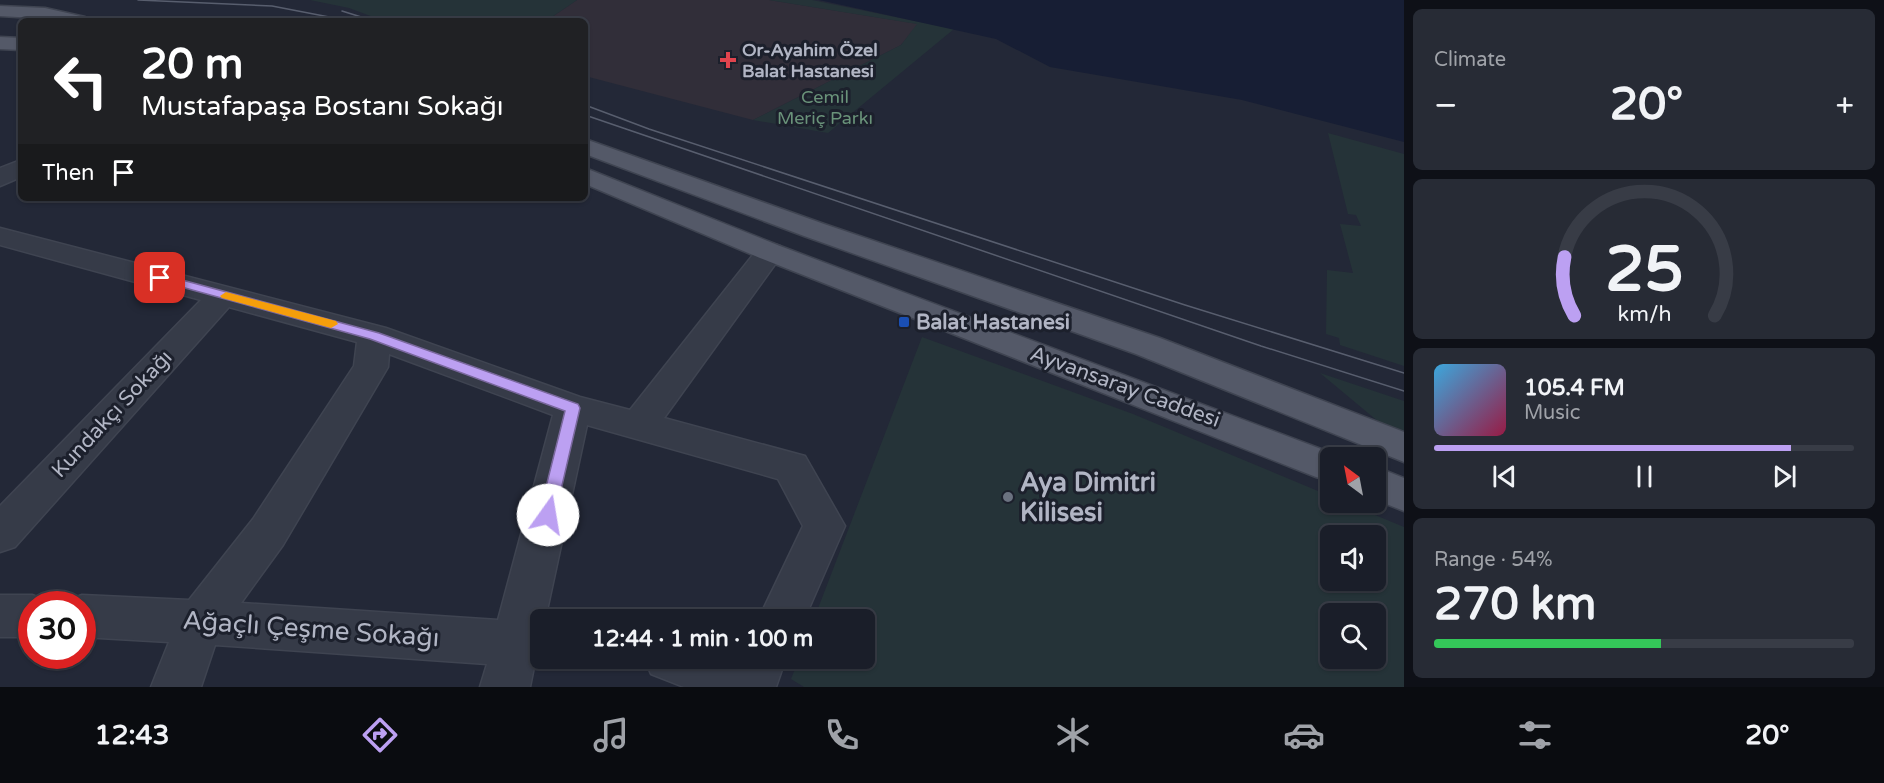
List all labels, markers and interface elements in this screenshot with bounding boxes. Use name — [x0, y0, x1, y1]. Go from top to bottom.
text: 20 m — [141, 39, 243, 90]
place label: Or-Ayahim Özel Balat Hastanesi — [742, 39, 878, 82]
icon: left — [42, 42, 120, 120]
text: Climate — [1434, 48, 1506, 72]
marker: Or-Ayahim Özel Balat Hastanesi — [719, 51, 737, 69]
text: 20° — [1610, 78, 1683, 132]
park label: Cemil Meriç Parkı — [777, 86, 873, 129]
text: − — [1434, 86, 1458, 125]
text: + — [1835, 86, 1854, 125]
text: Mustafapaşa Bostanı Sokağı — [141, 90, 504, 123]
icon: arrive — [107, 156, 140, 189]
text: Then — [42, 160, 95, 186]
text: 25 — [1605, 233, 1683, 308]
pin — [134, 252, 185, 303]
icon: arrive — [143, 261, 176, 294]
text: km/h — [1617, 301, 1671, 327]
place label: Balat Hastanesi — [916, 310, 1070, 335]
marker: Balat Hastanesi — [897, 315, 911, 329]
street label: Ayvansaray Caddesi — [1027, 341, 1223, 433]
street label: Kundakçı Sokağı — [47, 345, 177, 483]
text: 105.4 FM — [1524, 375, 1625, 401]
text: Music — [1524, 401, 1580, 425]
north arrow — [1320, 447, 1386, 513]
map controls — [1320, 447, 1386, 669]
icon: previous — [1488, 460, 1521, 493]
icon: pause — [1628, 460, 1661, 493]
icon: next — [1768, 460, 1801, 493]
place label: Aya Dimitri Kilisesi — [1020, 467, 1156, 528]
position arrow — [516, 483, 580, 547]
marker: Aya Dimitri Kilisesi — [1001, 490, 1015, 504]
button: sound — [1320, 525, 1386, 591]
text: Range · 54% — [1434, 548, 1553, 572]
text: 270 km — [1434, 578, 1596, 632]
speed limit sign: 30 — [18, 591, 96, 669]
button: search — [1320, 603, 1386, 669]
street label: Ağaçlı Çeşme Sokağı — [182, 605, 440, 653]
text: 12:44 · 1 min · 100 m — [592, 626, 813, 652]
icon: directions — [359, 714, 401, 756]
icon: music — [590, 714, 632, 756]
icon: phone — [821, 714, 863, 756]
icon: climate — [1052, 714, 1094, 756]
icon: car — [1283, 714, 1325, 756]
icon: filters — [1514, 714, 1556, 756]
text: 12:43 — [95, 719, 169, 752]
text: 20° — [1745, 719, 1789, 752]

